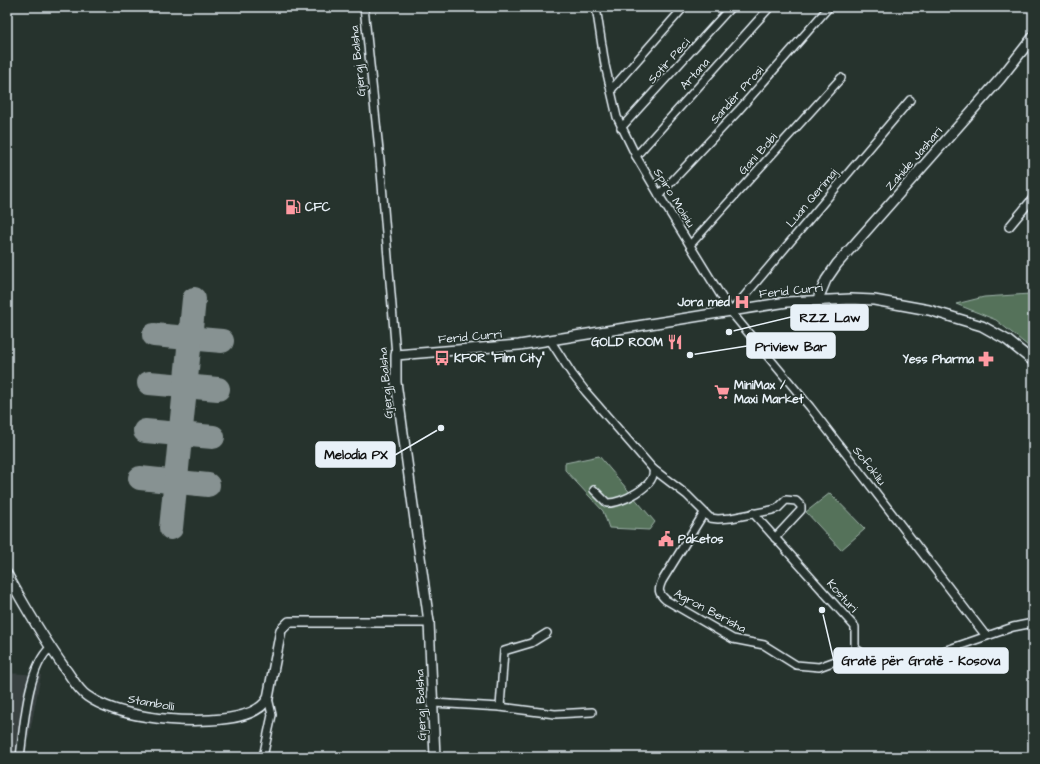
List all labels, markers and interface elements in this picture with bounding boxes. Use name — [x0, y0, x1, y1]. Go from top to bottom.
street label: Gjergj Balsha — [346, 25, 371, 97]
street label: Sotir Peci — [644, 34, 694, 88]
street label: Artana — [676, 54, 714, 94]
street label: Sandër Prosi — [706, 62, 768, 128]
street label: Zahide Jashari — [881, 123, 947, 195]
street label: Gani Bobi — [735, 129, 781, 179]
street label: Luan Qerimaj — [782, 164, 842, 231]
street label: Spiro Moisiu — [649, 165, 699, 231]
fuel station icon: CFC — [284, 198, 302, 216]
place label: CFC — [305, 199, 331, 216]
street label: Ferid Curri — [758, 279, 824, 303]
hospital icon: Jora med — [733, 293, 751, 311]
place label: Jora med — [676, 294, 731, 311]
callout: RZZ Law — [791, 305, 868, 330]
text: RZZ Law — [800, 309, 861, 327]
street label: Ferid Curri — [437, 326, 503, 348]
restaurant icon: GOLD ROOM — [666, 333, 684, 351]
callout: Priview Bar — [747, 333, 835, 358]
place label: GOLD ROOM — [591, 334, 663, 351]
text: Priview Bar — [755, 338, 828, 356]
street label: Gjergj Balsha — [374, 347, 399, 419]
bus stop icon: KFOR "Film City" — [433, 349, 451, 367]
place label: KFOR "Film City" — [454, 350, 545, 368]
pharmacy icon: Yess Pharma — [977, 350, 995, 368]
place label: Yess Pharma — [902, 351, 975, 368]
place label: MiniMax / Maxi Market — [734, 377, 804, 408]
supermarket icon: MiniMax / Maxi Market — [713, 383, 731, 401]
callout: Melodia PX — [316, 442, 395, 467]
street label: Sofokliu — [848, 443, 890, 489]
text: Melodia PX — [324, 446, 388, 464]
public building icon: Paketos — [657, 530, 675, 548]
place label: Paketos — [678, 531, 723, 548]
street label: Kosturi — [822, 576, 862, 616]
street label: Agron Berisha — [670, 585, 749, 638]
callout: Gratë për Gratë - Kosova — [834, 648, 1008, 673]
text: Gratë për Gratë - Kosova — [842, 652, 1001, 671]
street label: Gjergj Balsha — [411, 669, 432, 741]
street label: Stambolli — [126, 691, 176, 715]

